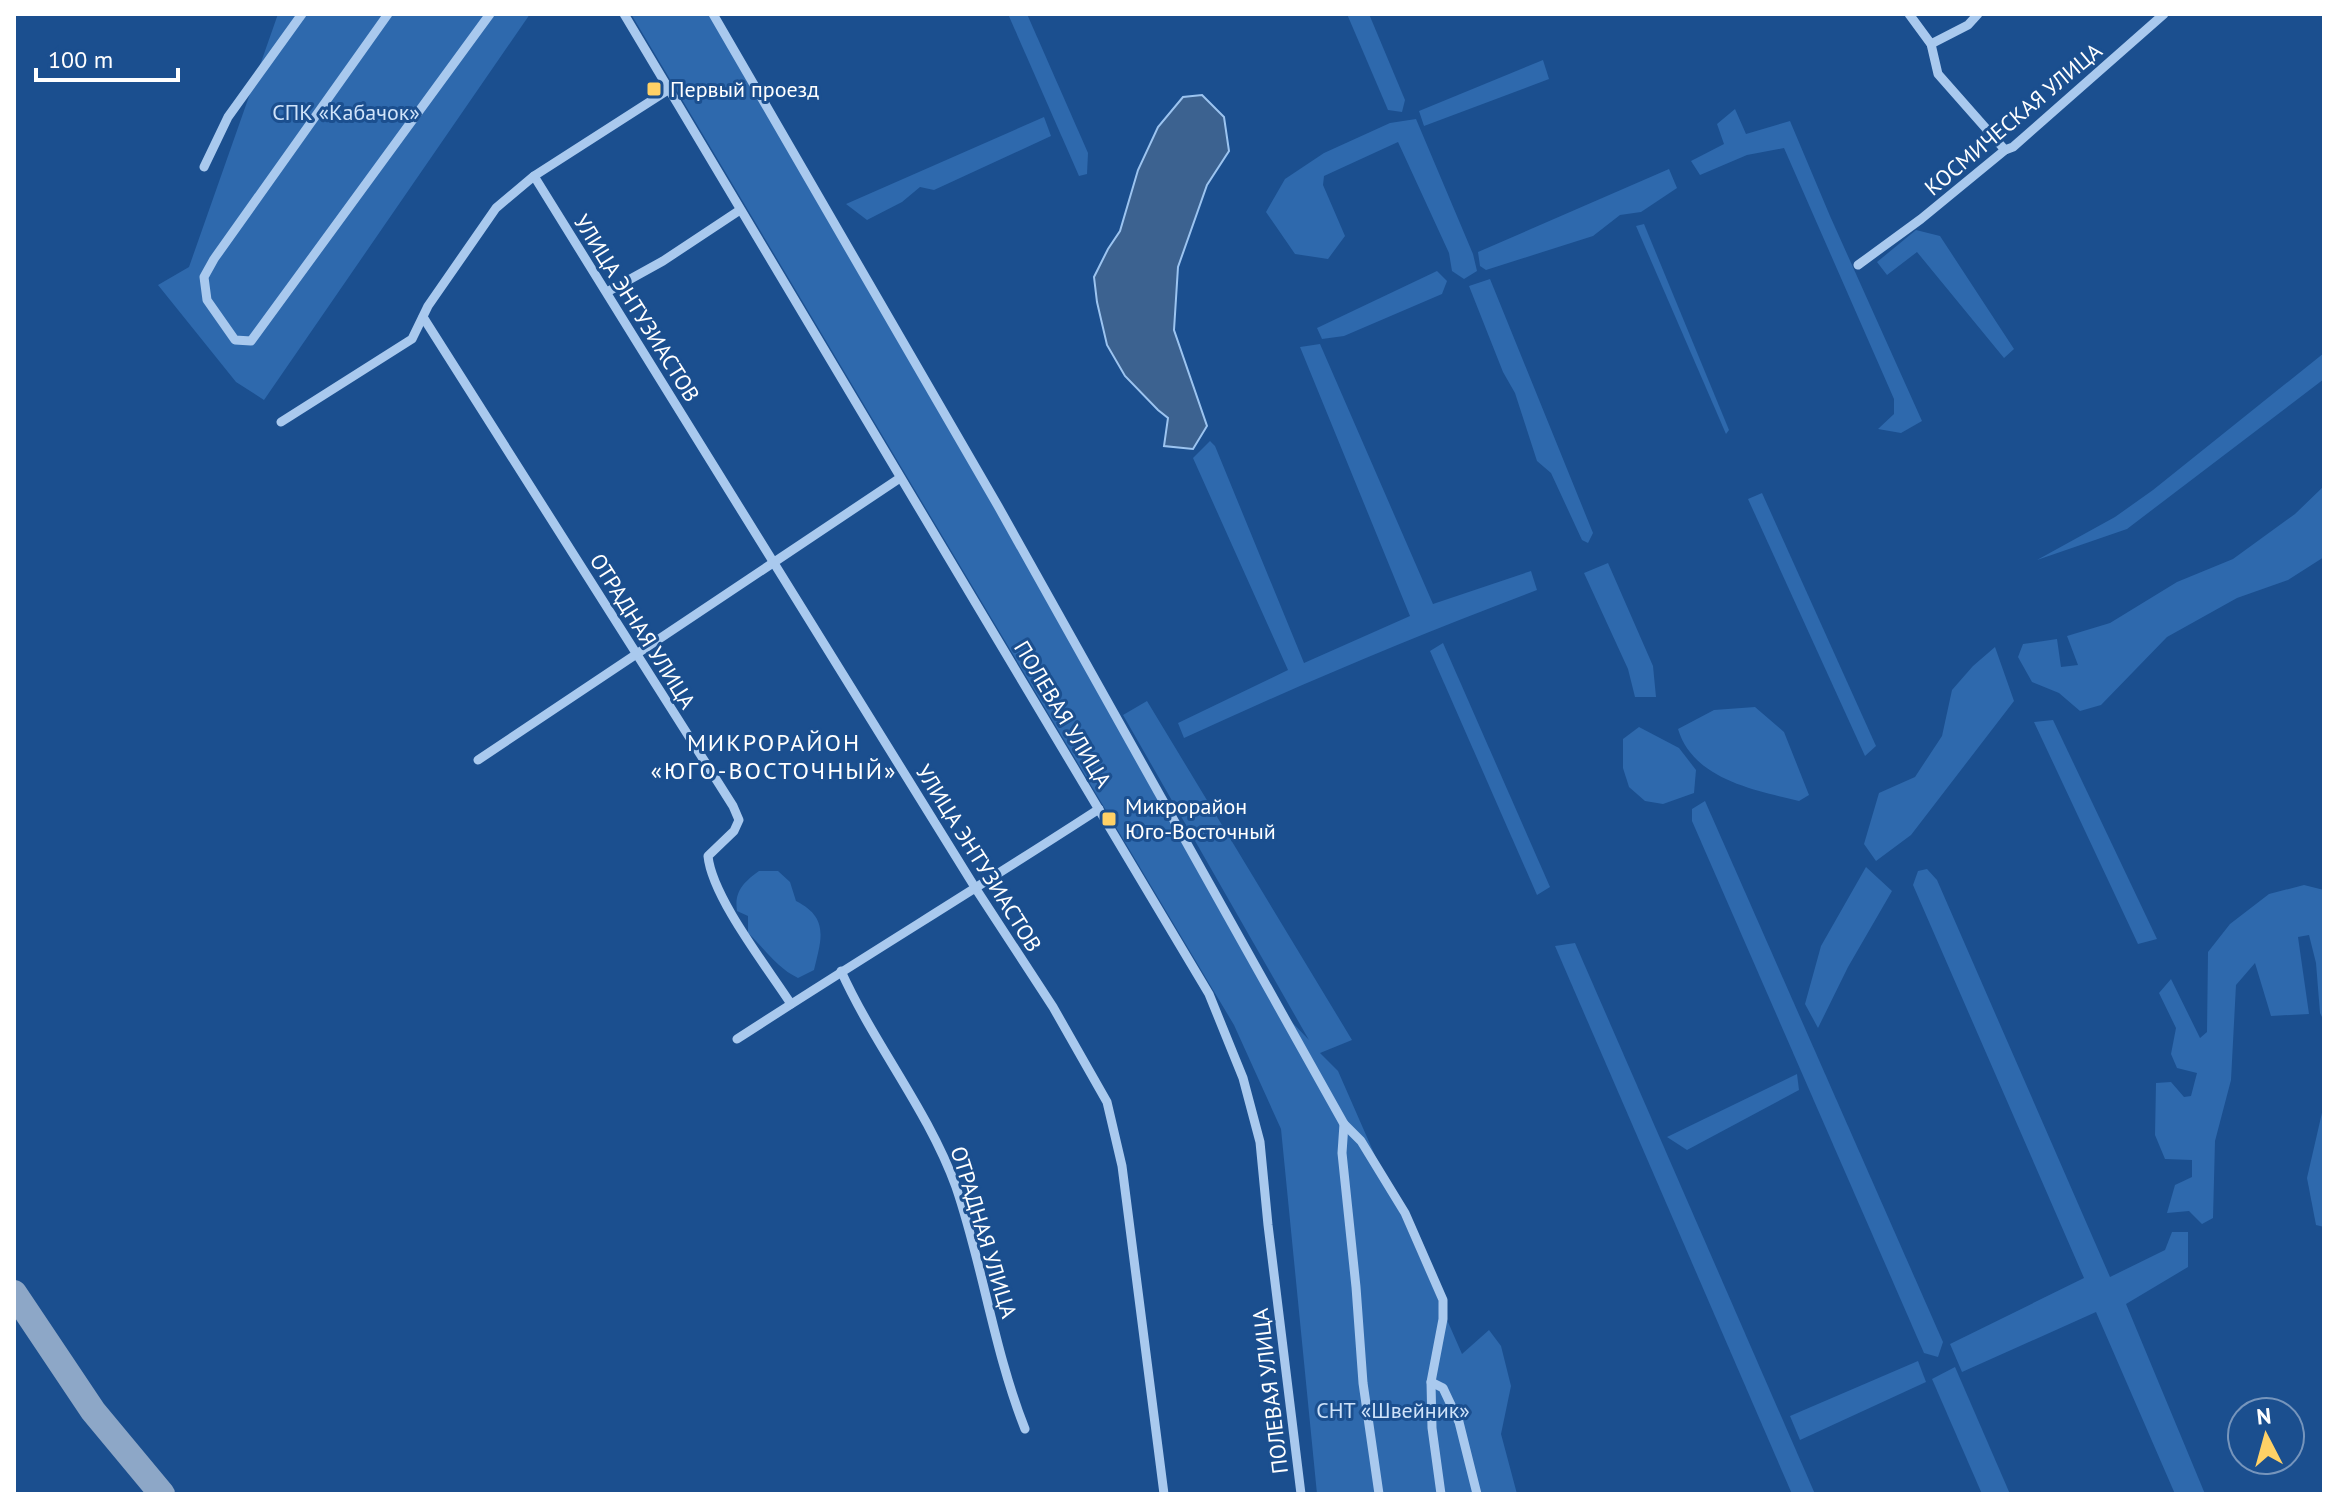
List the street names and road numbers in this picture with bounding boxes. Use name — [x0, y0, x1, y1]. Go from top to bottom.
street label: КОСМИЧЕСКАЯ УЛИЦА — [1919, 37, 2107, 201]
street label: УЛИЦА ЭНТУЗИАСТОВ — [568, 209, 706, 407]
street label: ОТРАДНАЯ УЛИЦА — [584, 548, 702, 714]
street label: ПОЛЕВАЯ УЛИЦА — [1008, 635, 1118, 793]
street label: УЛИЦА ЭНТУЗИАСТОВ — [910, 759, 1048, 957]
street label: ОТРАДНАЯ УЛИЦА — [945, 1143, 1023, 1321]
street label: ПОЛЕВАЯ УЛИЦА — [1246, 1307, 1294, 1475]

